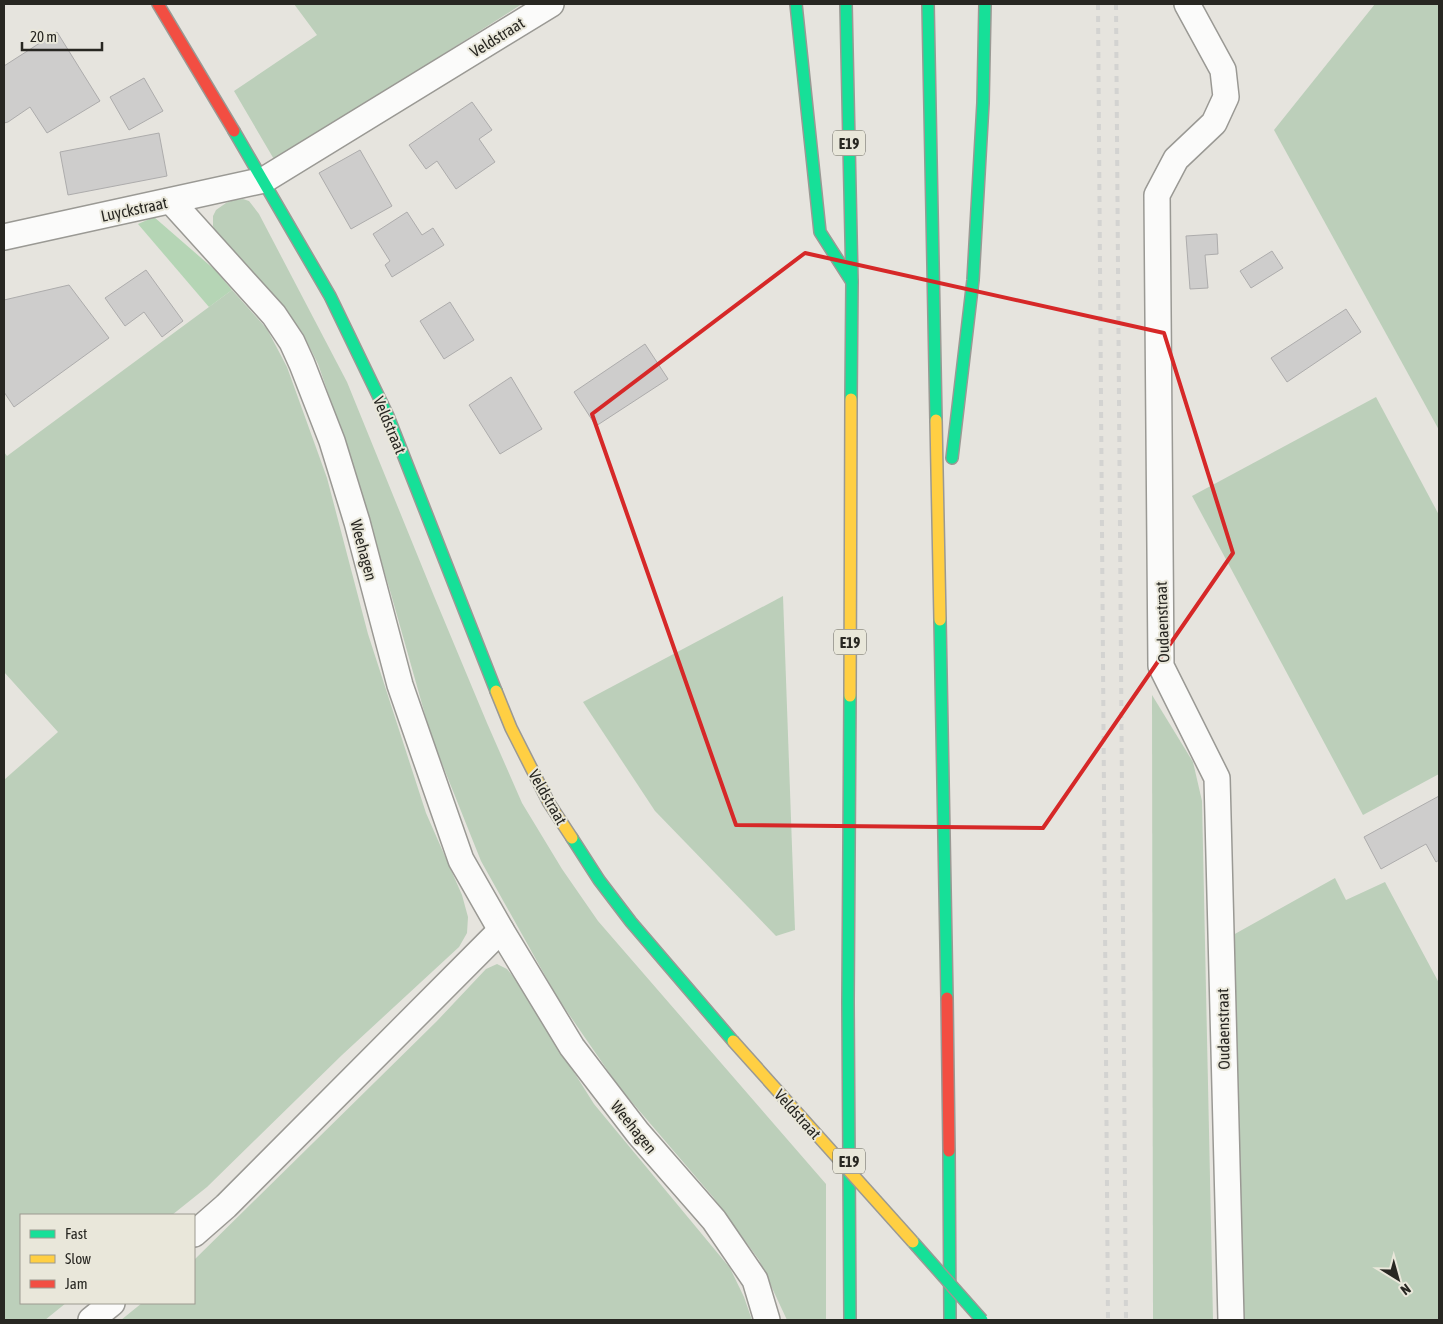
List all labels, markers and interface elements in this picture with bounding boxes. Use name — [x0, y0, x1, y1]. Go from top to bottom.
street label: Veldstraat — [467, 13, 528, 61]
scale bar — [22, 20, 102, 52]
text: 20 m — [30, 28, 57, 45]
road number: E19 — [833, 130, 865, 156]
street label: Luyckstraat — [99, 193, 169, 226]
street label: Veldstraat — [370, 394, 410, 457]
street label: Weehagen — [346, 518, 381, 583]
street label: Oudaenstraat — [1152, 581, 1172, 663]
road number: E19 — [834, 630, 866, 654]
street label: Veldstraat — [525, 766, 571, 828]
street label: Oudaenstraat — [1213, 988, 1233, 1070]
street label: Veldstraat — [771, 1086, 825, 1143]
street label: Weehagen — [607, 1097, 661, 1158]
road number: E19 — [833, 1148, 865, 1174]
legend — [20, 1214, 195, 1304]
text: Fast — [65, 1225, 87, 1242]
text: Slow — [65, 1250, 91, 1267]
north arrow — [1373, 1254, 1423, 1304]
text: Jam — [65, 1275, 88, 1292]
text: N — [1398, 1281, 1414, 1298]

